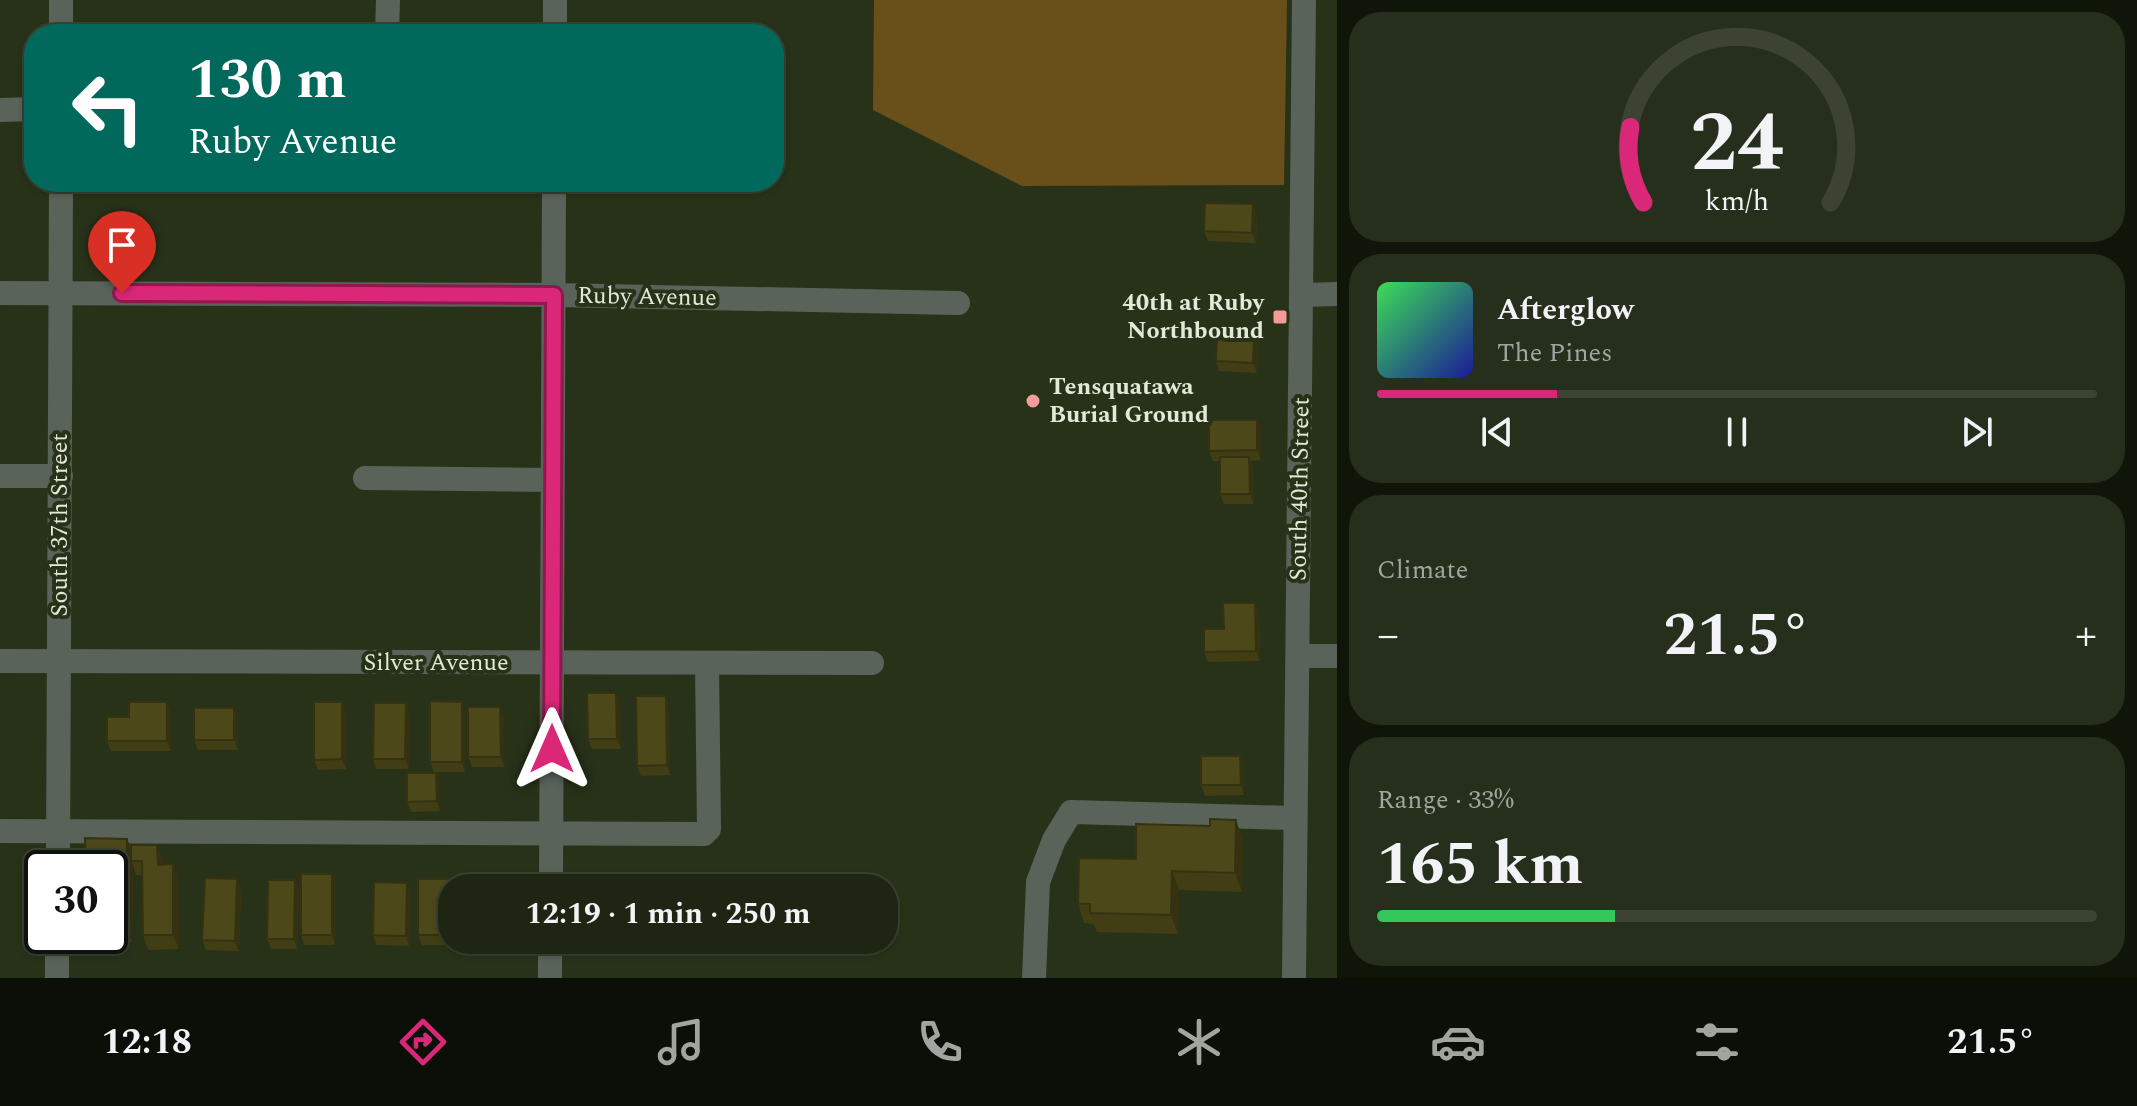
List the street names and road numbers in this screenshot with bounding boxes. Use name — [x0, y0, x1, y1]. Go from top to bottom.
street label: Ruby Avenue — [577, 278, 717, 316]
street label: South 40th Street — [1280, 397, 1320, 581]
street label: South 37th Street — [42, 433, 78, 617]
street label: Silver Avenue — [363, 645, 509, 681]

